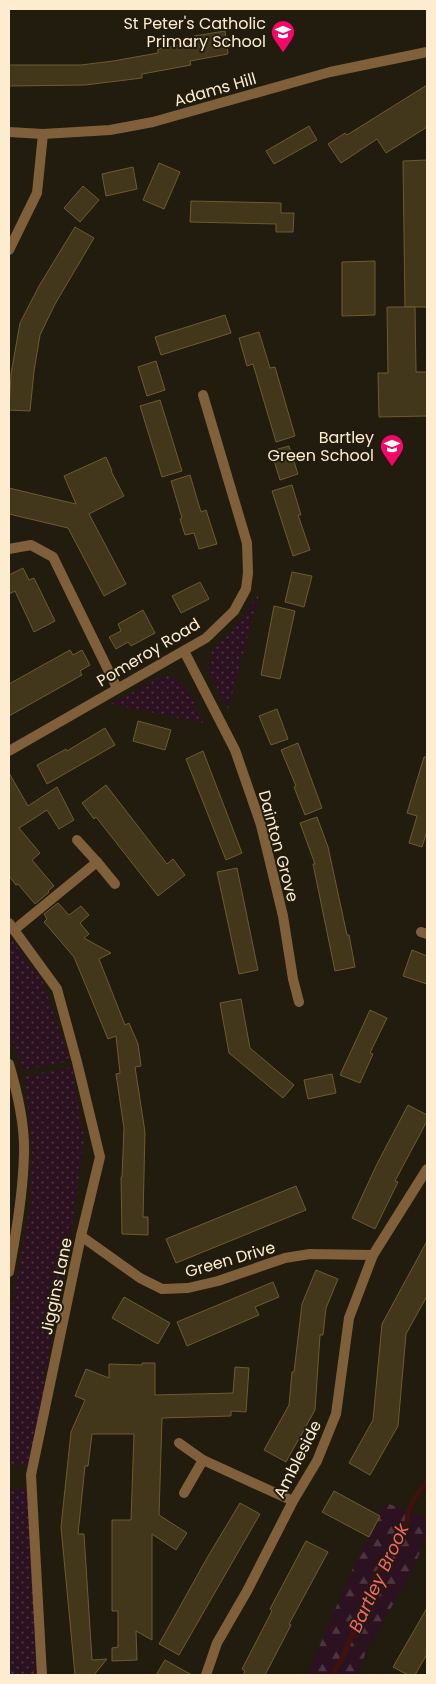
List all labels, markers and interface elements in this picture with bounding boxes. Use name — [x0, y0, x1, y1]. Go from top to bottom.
place label: St Peter's Catholic Primary School — [123, 12, 266, 53]
school or university icon: St Peter's Catholic Primary School — [270, 19, 296, 53]
street label: Adams Hill — [171, 67, 259, 112]
place label: Bartley Green School — [267, 426, 374, 467]
school or university icon: Bartley Green School — [379, 433, 405, 467]
street label: Pomeroy Road — [92, 612, 204, 692]
street label: Dainton Grove — [253, 788, 304, 904]
street label: Jiggins Lane — [35, 1235, 78, 1337]
street label: Green Drive — [182, 1236, 278, 1283]
street label: Ambleside — [268, 1416, 327, 1502]
water label: Bartley Brook — [342, 1519, 415, 1636]

